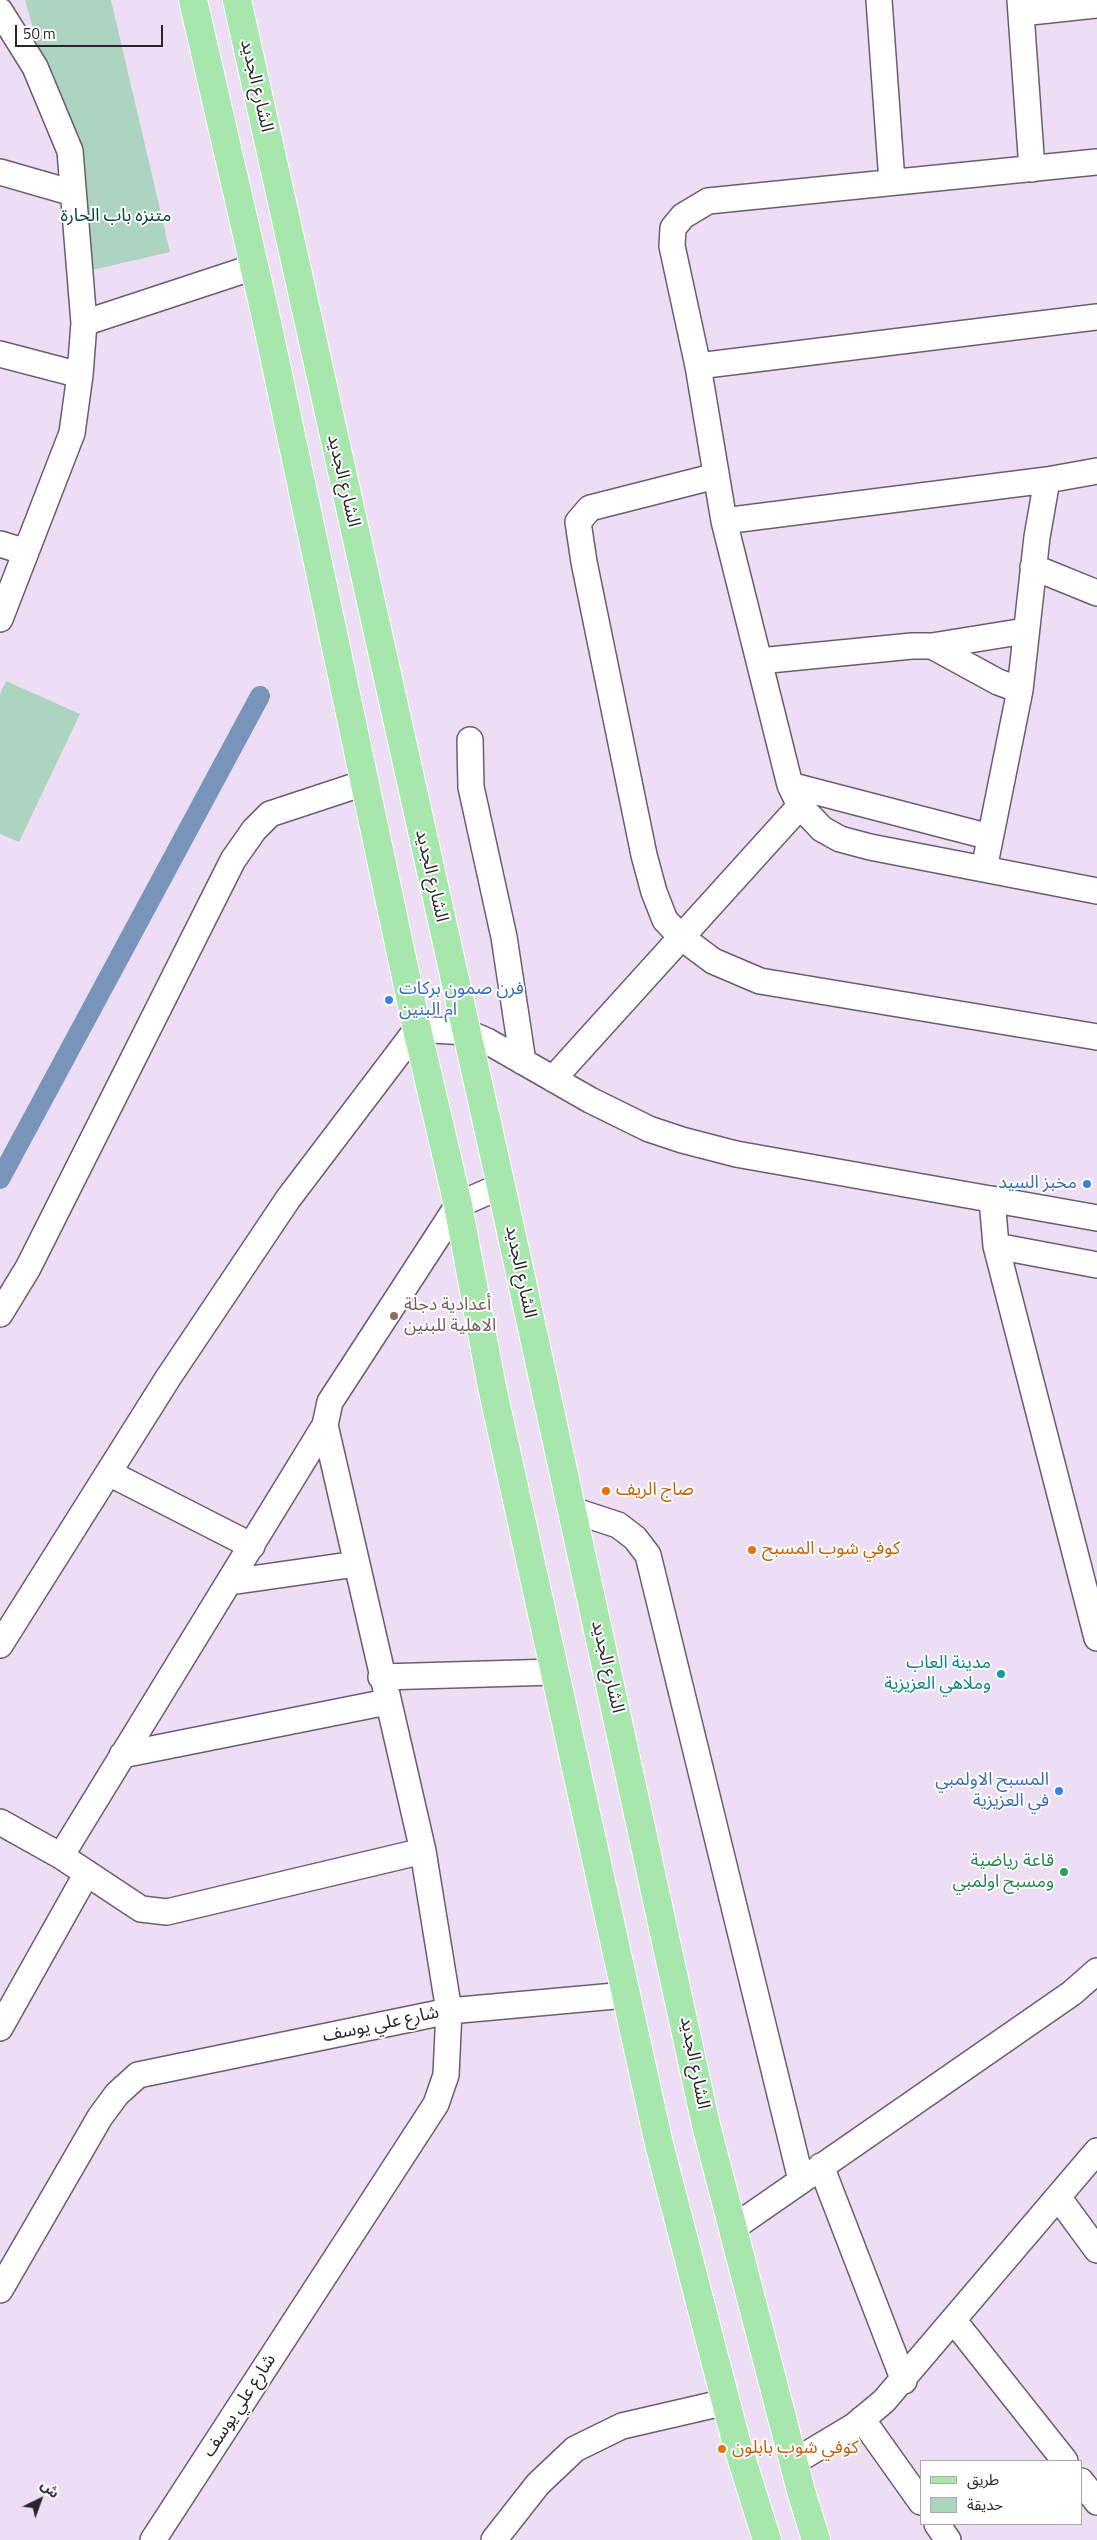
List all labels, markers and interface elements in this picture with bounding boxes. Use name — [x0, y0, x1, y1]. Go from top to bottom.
scale bar — [18, 15, 165, 47]
text: 50 m — [23, 22, 56, 45]
street label: الشارع الجديد — [235, 38, 277, 134]
park label: متنزه باب الحارة — [61, 206, 171, 228]
street label: الشارع الجديد — [322, 433, 364, 529]
street label: الشارع الجديد — [410, 828, 452, 924]
place label: فرن صمون بركات ام البنين — [399, 979, 524, 1022]
marker: فرن صمون بركات ام البنين — [383, 994, 395, 1006]
place label: مخبز السيد — [998, 1173, 1077, 1195]
marker: مخبز السيد — [1081, 1178, 1093, 1190]
street label: الشارع الجديد — [500, 1224, 540, 1320]
place label: أعدادية دجلة الاهلية للبنين — [404, 1295, 496, 1338]
marker: أعدادية دجلة الاهلية للبنين — [388, 1310, 400, 1322]
place label: صاج الريف — [616, 1480, 694, 1502]
marker: صاج الريف — [600, 1485, 612, 1497]
place label: كوفي شوب المسبح — [762, 1539, 900, 1561]
marker: كوفي شوب المسبح — [746, 1544, 758, 1556]
street label: الشارع الجديد — [586, 1619, 628, 1715]
place label: مدينة العاب وملاهي العزيزية — [884, 1653, 991, 1696]
marker: مدينة العاب وملاهي العزيزية — [995, 1668, 1007, 1680]
place label: المسبح الاولمبي في العزيزية — [935, 1770, 1049, 1812]
marker: المسبح الاولمبي في العزيزية — [1053, 1785, 1065, 1797]
place label: قاعة رياضية ومسبح اولمبي — [953, 1851, 1054, 1894]
marker: قاعة رياضية ومسبح اولمبي — [1058, 1866, 1070, 1878]
street label: شارع علي يوسف — [321, 2002, 441, 2048]
street label: الشارع الجديد — [674, 2015, 714, 2111]
street label: شارع علي يوسف — [199, 2350, 281, 2462]
place label: كوفي شوب بابلون — [732, 2438, 859, 2460]
marker: كوفي شوب بابلون — [716, 2443, 728, 2455]
legend — [920, 2460, 1082, 2525]
text: طريق — [967, 2468, 999, 2491]
text: ش — [36, 2474, 65, 2503]
north arrow — [15, 2475, 65, 2525]
text: حديقة — [967, 2493, 1003, 2516]

